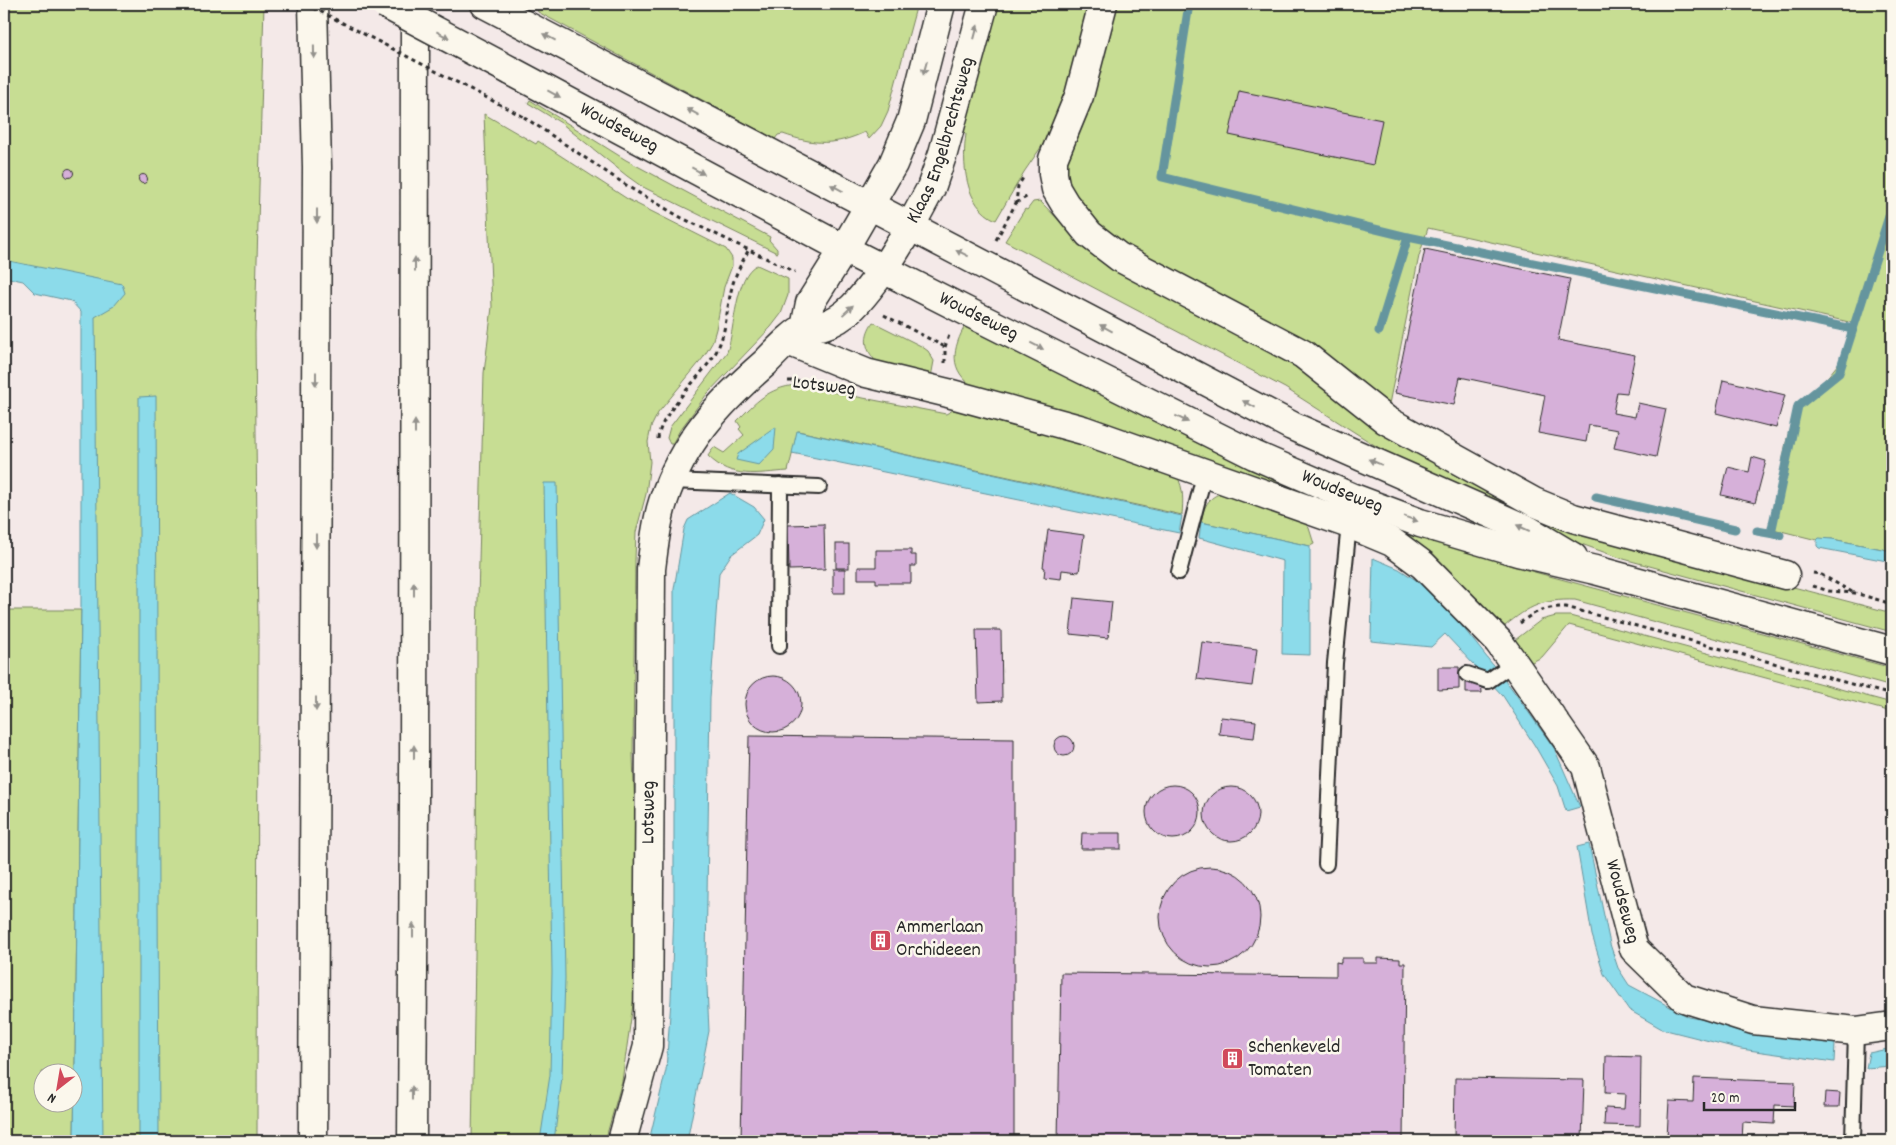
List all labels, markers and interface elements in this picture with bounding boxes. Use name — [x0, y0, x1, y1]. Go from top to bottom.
one-way arrow — [972, 25, 980, 40]
one-way arrow — [436, 31, 451, 39]
one-way arrow — [541, 33, 556, 41]
one-way arrow — [311, 45, 319, 61]
street label: Klaas Engelbrechtsweg — [900, 54, 983, 229]
one-way arrow — [920, 60, 928, 75]
one-way arrow — [547, 90, 562, 98]
street label: Woudseweg — [574, 96, 663, 161]
one-way arrow — [685, 108, 700, 116]
one-way arrow — [691, 166, 704, 175]
one-way arrow — [829, 184, 844, 192]
one-way arrow — [313, 208, 321, 224]
one-way arrow — [954, 249, 969, 257]
one-way arrow — [411, 256, 419, 272]
street label: Woudseweg — [933, 285, 1023, 349]
one-way arrow — [842, 304, 854, 316]
one-way arrow — [1098, 324, 1113, 332]
one-way arrow — [1030, 342, 1044, 350]
street label: Lotsweg — [791, 369, 857, 405]
one-way arrow — [312, 371, 320, 387]
one-way arrow — [1242, 400, 1257, 408]
one-way arrow — [1175, 415, 1189, 423]
one-way arrow — [411, 418, 419, 434]
one-way arrow — [1368, 458, 1382, 466]
street label: Woudseweg — [1297, 463, 1387, 522]
one-way arrow — [1404, 515, 1419, 523]
one-way arrow — [1516, 524, 1530, 532]
one-way arrow — [312, 533, 320, 549]
one-way arrow — [410, 581, 418, 597]
one-way arrow — [312, 696, 320, 712]
one-way arrow — [410, 743, 418, 759]
street label: Lotsweg — [635, 781, 664, 844]
street label: Woudseweg — [1597, 857, 1646, 947]
place label: Ammerlaan Orchideeen — [896, 914, 983, 965]
one-way arrow — [409, 922, 417, 938]
building icon: Ammerlaan Orchideeen — [868, 928, 892, 952]
place label: Schenkeveld Tomaten — [1248, 1034, 1340, 1085]
building icon: Schenkeveld Tomaten — [1220, 1047, 1244, 1071]
north arrow — [32, 1062, 82, 1112]
scale bar — [1704, 1080, 1795, 1112]
one-way arrow — [408, 1084, 416, 1100]
text: N — [44, 1087, 60, 1108]
text: 20 m — [1711, 1088, 1739, 1110]

